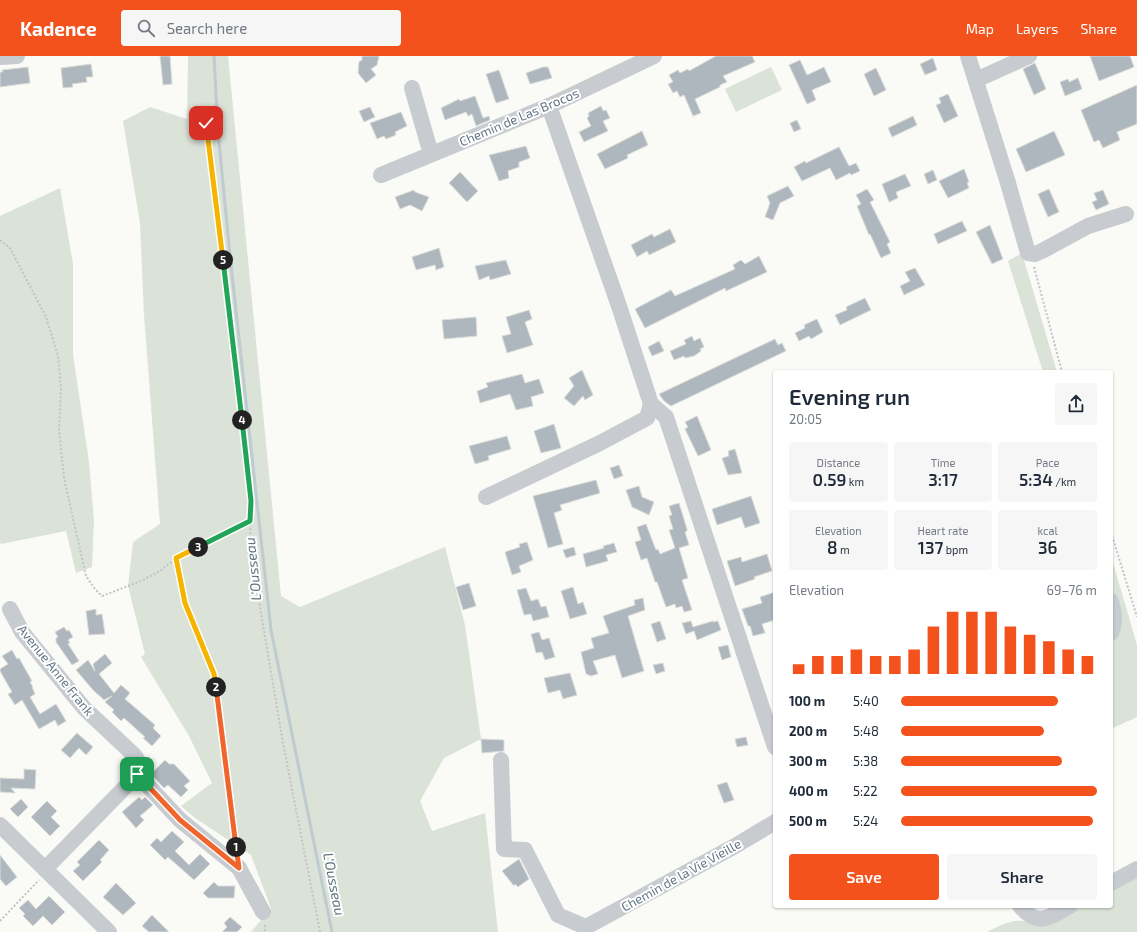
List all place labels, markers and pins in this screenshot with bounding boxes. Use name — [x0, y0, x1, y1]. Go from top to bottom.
pin — [189, 106, 223, 140]
pin: 5 — [213, 250, 233, 270]
pin: 4 — [232, 410, 252, 430]
pin: 3 — [188, 537, 208, 557]
pin: 2 — [206, 677, 226, 697]
pin — [120, 757, 154, 791]
pin: 1 — [226, 837, 246, 857]

